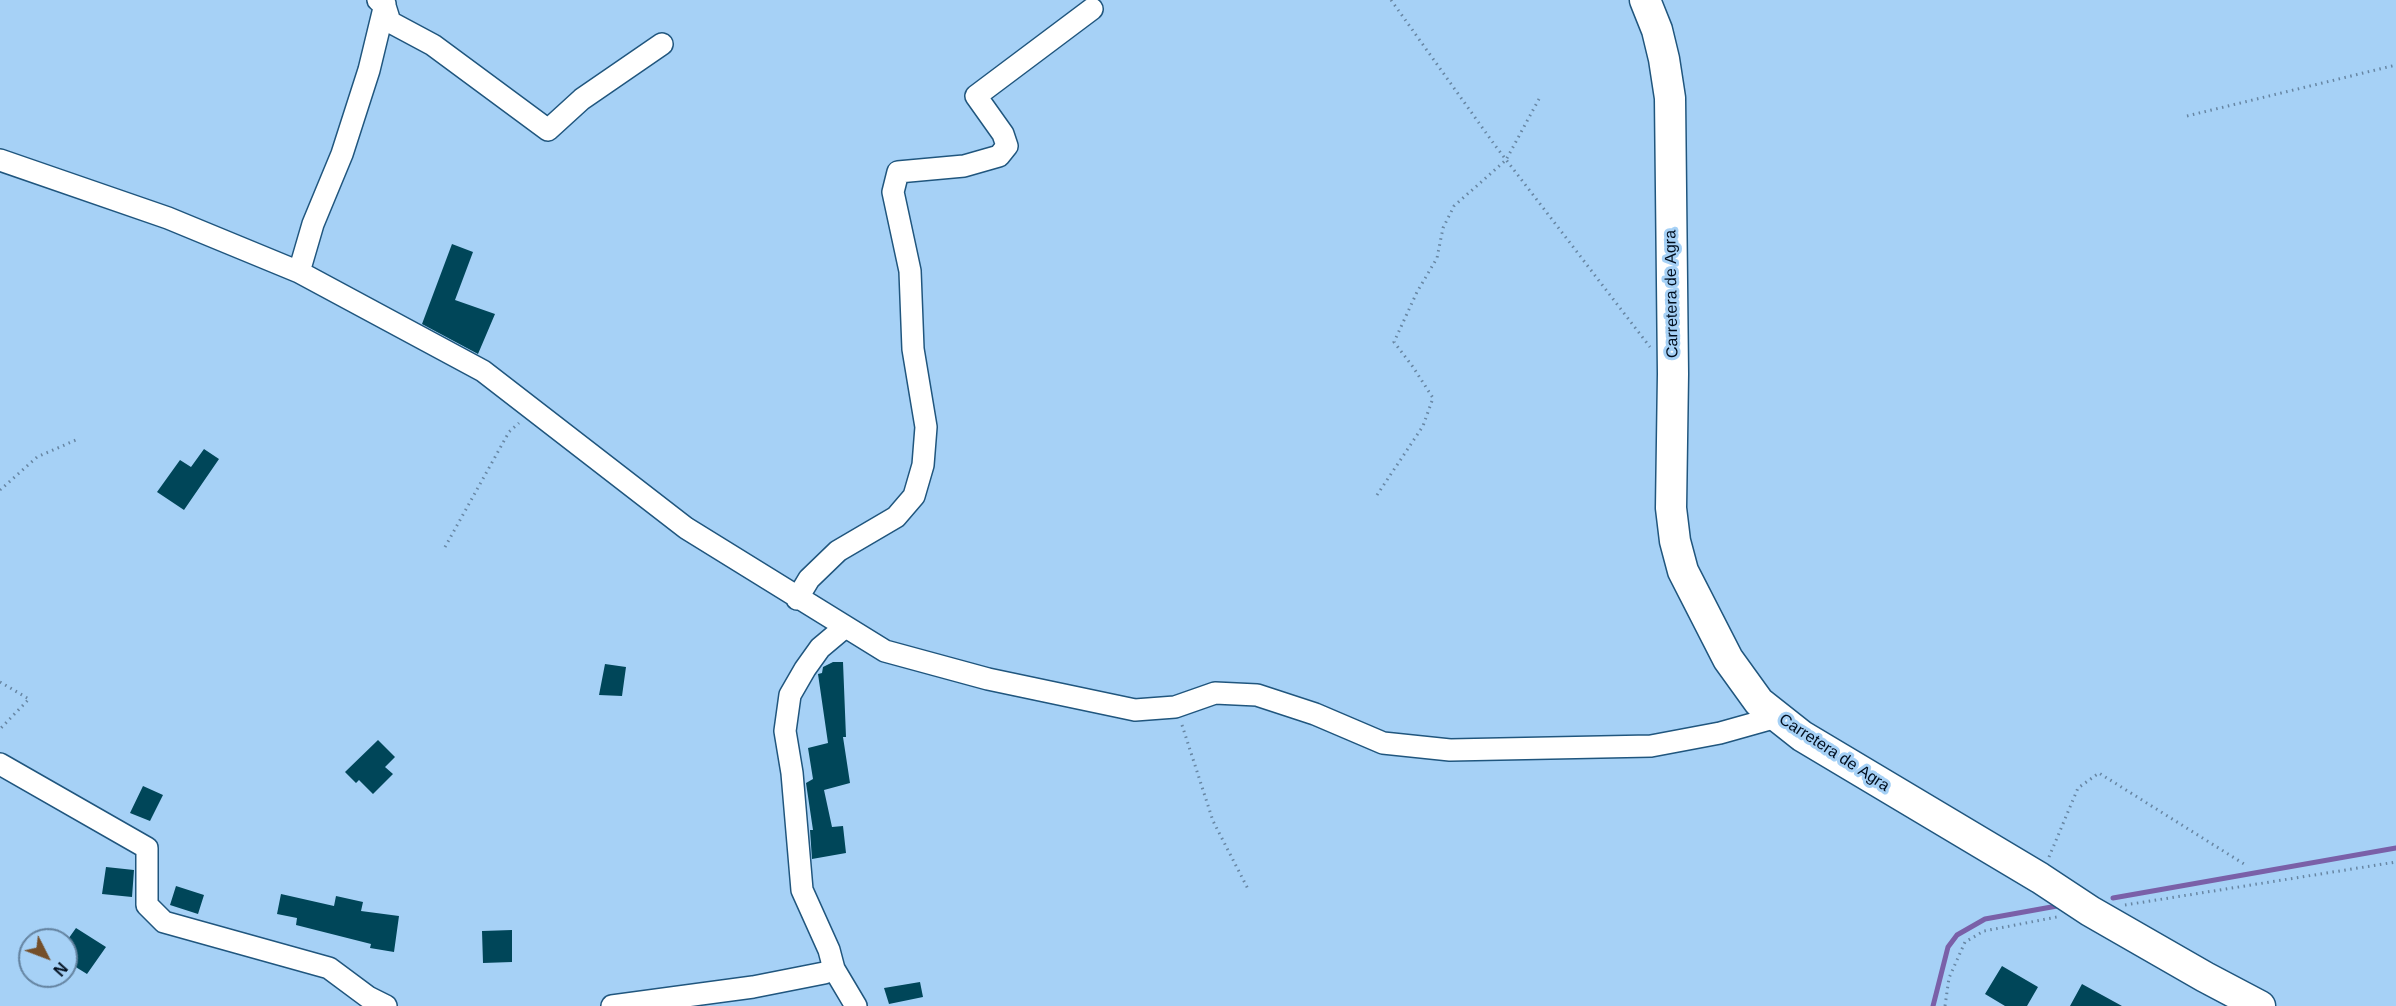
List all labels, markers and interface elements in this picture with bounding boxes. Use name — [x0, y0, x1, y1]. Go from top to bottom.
street label: Carretera de Agra — [1661, 230, 1683, 358]
street label: Carretera de Agra — [1775, 710, 1893, 796]
north arrow — [18, 928, 78, 988]
text: N — [50, 959, 70, 979]

